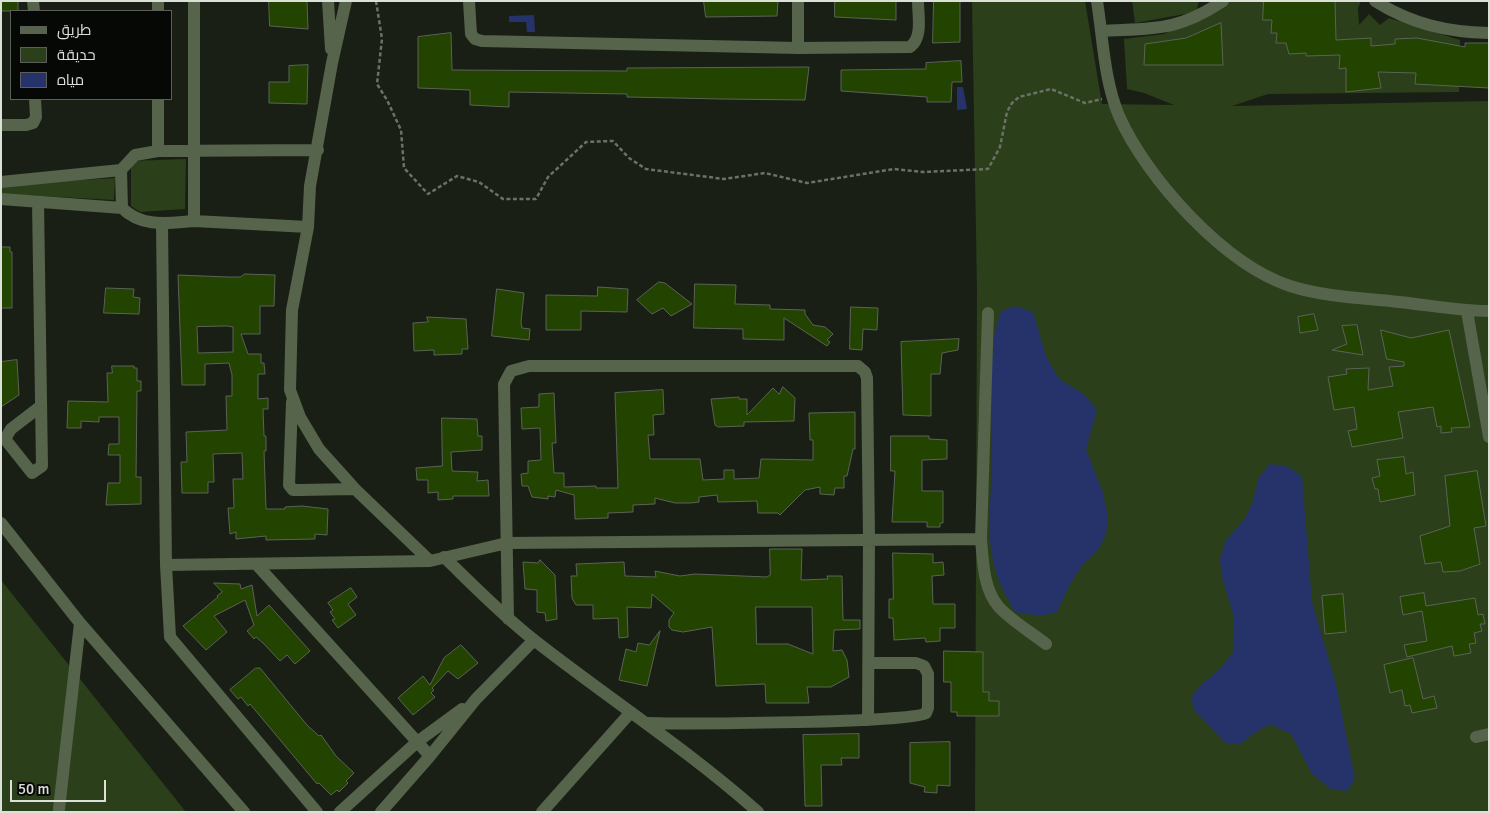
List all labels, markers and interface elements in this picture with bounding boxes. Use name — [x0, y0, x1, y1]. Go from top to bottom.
legend — [10, 10, 172, 100]
text: طريق — [57, 21, 91, 39]
text: حديقة — [57, 46, 96, 64]
text: مياه — [57, 71, 84, 89]
scale bar — [12, 770, 109, 802]
text: 50 m — [18, 780, 49, 798]

